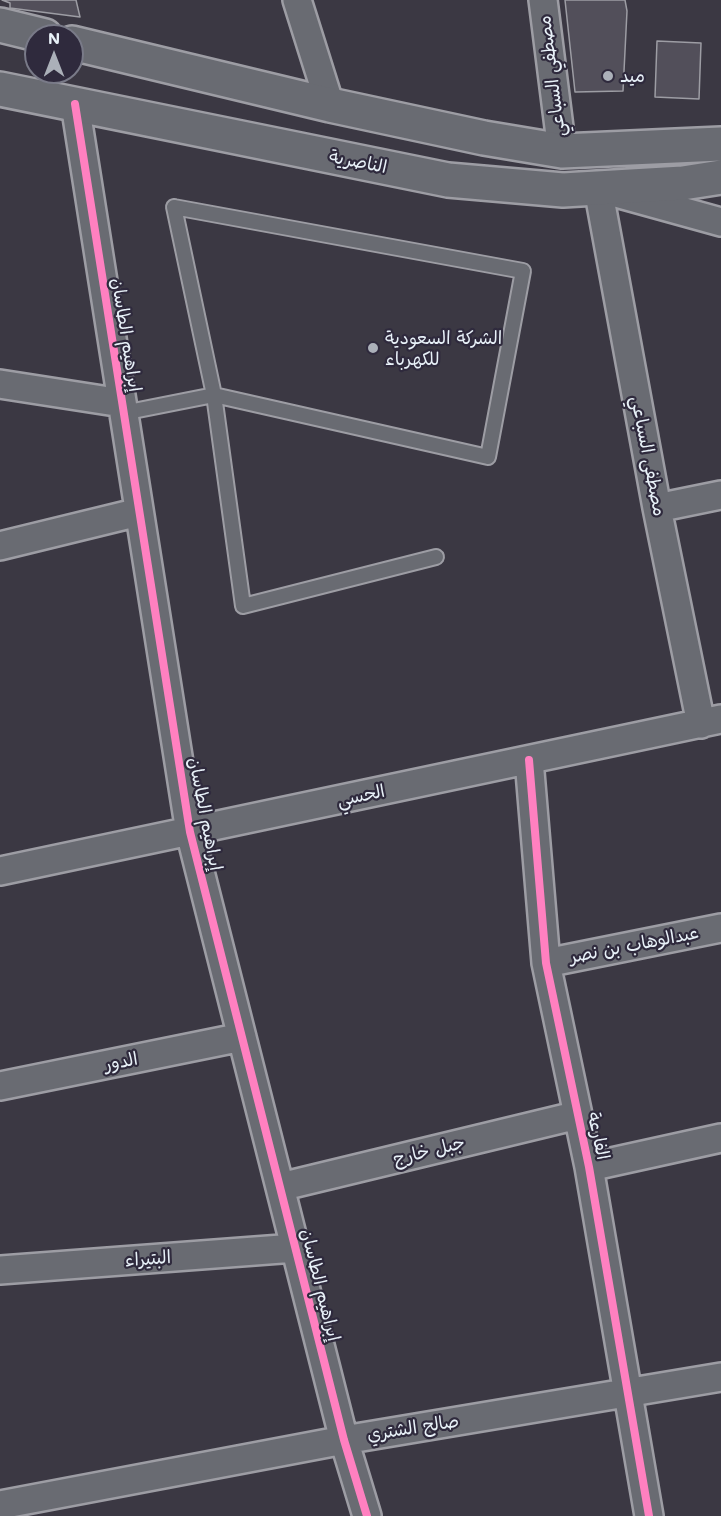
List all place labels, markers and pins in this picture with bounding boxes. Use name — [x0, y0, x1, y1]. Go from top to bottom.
place label: ميد — [620, 65, 645, 87]
marker: ميد — [601, 69, 615, 83]
place label: الشركة السعودية للكهرباء — [385, 327, 502, 370]
marker: الشركة السعودية للكهرباء — [366, 341, 380, 355]

